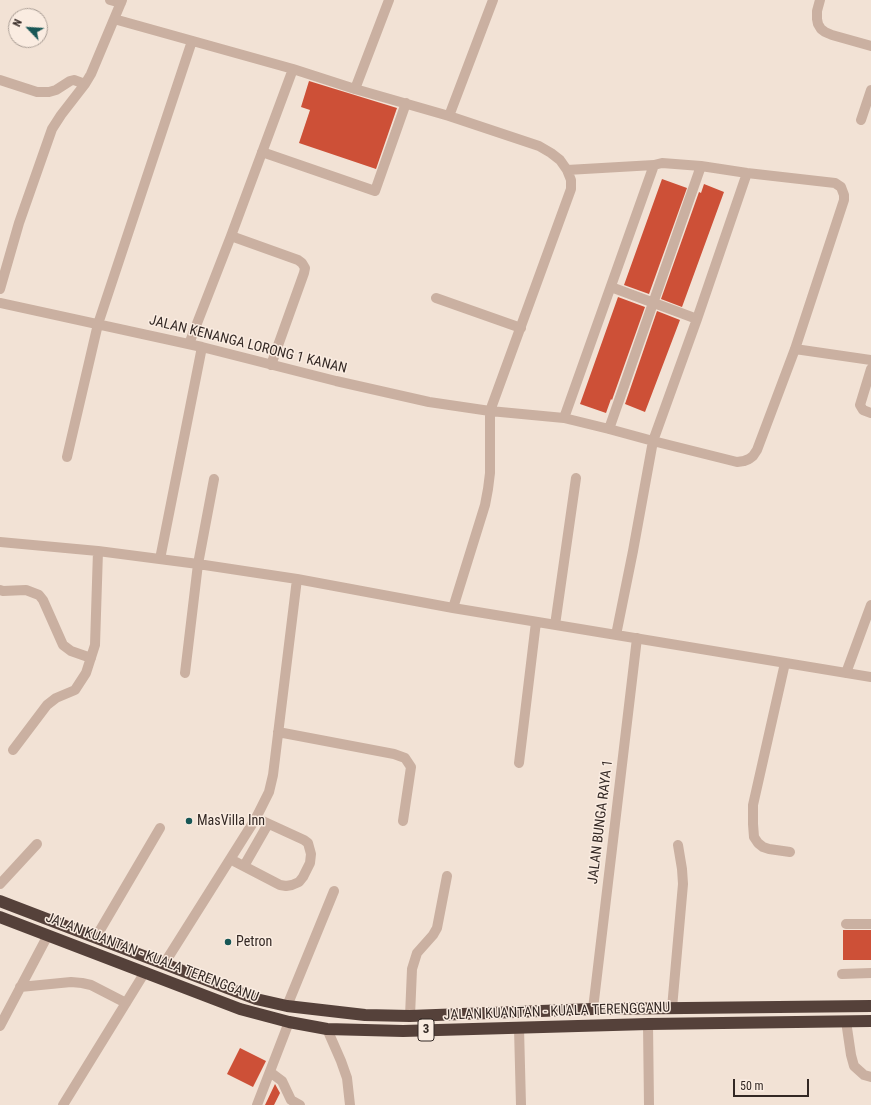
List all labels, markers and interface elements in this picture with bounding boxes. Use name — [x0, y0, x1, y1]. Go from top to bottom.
north arrow — [8, 8, 48, 48]
text: N — [10, 17, 25, 29]
street label: JALAN KENANGA LORONG 1 KANAN — [147, 312, 349, 378]
street label: JALAN BUNGA RAYA 1 — [585, 759, 617, 885]
place label: MasVilla Inn — [197, 813, 265, 829]
marker: MasVilla Inn — [184, 816, 194, 826]
street label: JALAN KUANTAN - KUALA TERENGGANU — [43, 910, 261, 1006]
place label: Petron — [236, 934, 272, 950]
marker: Petron — [223, 937, 233, 947]
street label: JALAN KUANTAN - KUALA TERENGGANU — [443, 1000, 671, 1024]
road number: 3 — [418, 1019, 434, 1041]
scale bar — [735, 1071, 811, 1097]
text: 50 m — [740, 1079, 764, 1093]

